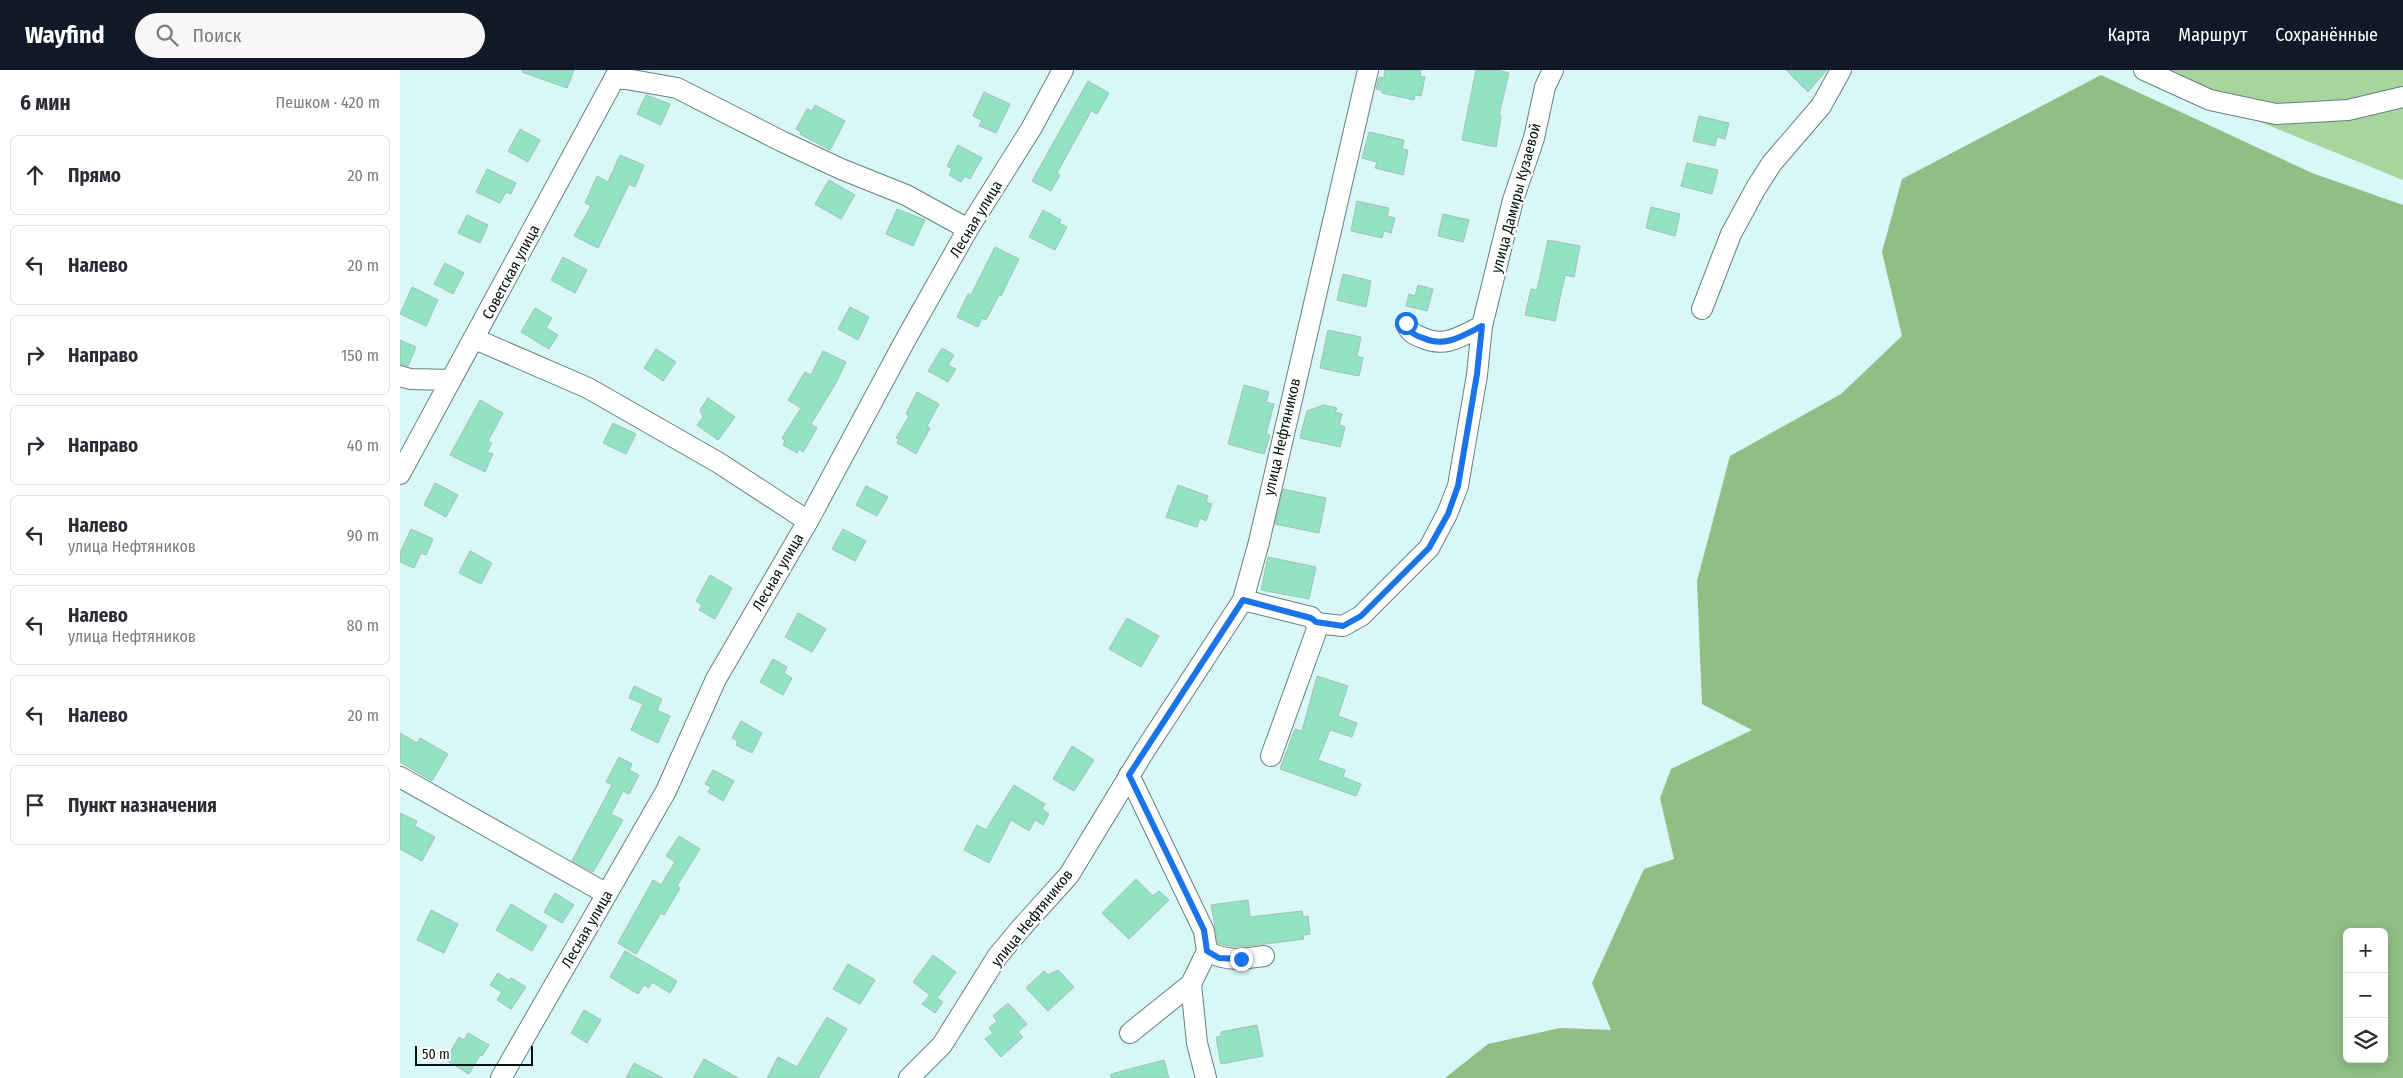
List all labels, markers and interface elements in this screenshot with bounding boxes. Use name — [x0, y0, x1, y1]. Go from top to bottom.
search box — [135, 13, 485, 58]
text: Wayfind — [25, 21, 105, 49]
icon: search — [153, 21, 181, 49]
text: Поиск — [193, 24, 241, 47]
text: Карта — [2107, 24, 2150, 46]
text: Маршрут — [2178, 24, 2247, 46]
text: Сохранённые — [2275, 24, 2378, 46]
text: 6 мин — [20, 90, 71, 116]
text: Пешком · 420 m — [276, 93, 380, 112]
street label: улица Дамиры Кузаевой — [1487, 121, 1545, 275]
icon: ahead — [21, 161, 49, 189]
text: Прямо — [68, 164, 121, 187]
text: 20 m — [348, 166, 379, 185]
street label: Лесная улица — [946, 177, 1006, 261]
street label: Советская улица — [478, 222, 544, 322]
icon: left — [21, 251, 49, 279]
text: Налево — [68, 254, 128, 277]
text: 20 m — [348, 256, 379, 275]
route start — [1395, 312, 1418, 335]
icon: right — [21, 341, 49, 369]
text: Направо — [68, 344, 138, 367]
text: 150 m — [341, 346, 379, 365]
street label: улица Нефтяников — [1260, 377, 1304, 497]
icon: right — [21, 431, 49, 459]
text: Направо — [68, 434, 138, 457]
text: 40 m — [347, 436, 379, 455]
text: Налево — [68, 514, 128, 537]
icon: left — [21, 521, 49, 549]
text: 90 m — [347, 526, 379, 545]
street label: Лесная улица — [749, 530, 807, 614]
text: улица Нефтяников — [68, 537, 196, 556]
text: Налево — [68, 604, 128, 627]
icon: left — [21, 611, 49, 639]
text: 80 m — [347, 616, 379, 635]
text: улица Нефтяников — [68, 627, 196, 646]
icon: left — [21, 701, 49, 729]
text: Налево — [68, 704, 128, 727]
text: 20 m — [348, 706, 379, 725]
icon: arrive — [21, 791, 49, 819]
text: Пункт назначения — [68, 794, 217, 817]
street label: улица Нефтяников — [987, 866, 1077, 970]
street label: Лесная улица — [558, 887, 616, 971]
map controls — [2343, 928, 2388, 1063]
button: + — [2343, 928, 2388, 973]
route end — [1230, 948, 1253, 971]
button: − — [2343, 973, 2388, 1018]
button: layers — [2343, 1018, 2388, 1063]
scale bar — [415, 1043, 532, 1066]
text: 50 m — [422, 1046, 450, 1063]

